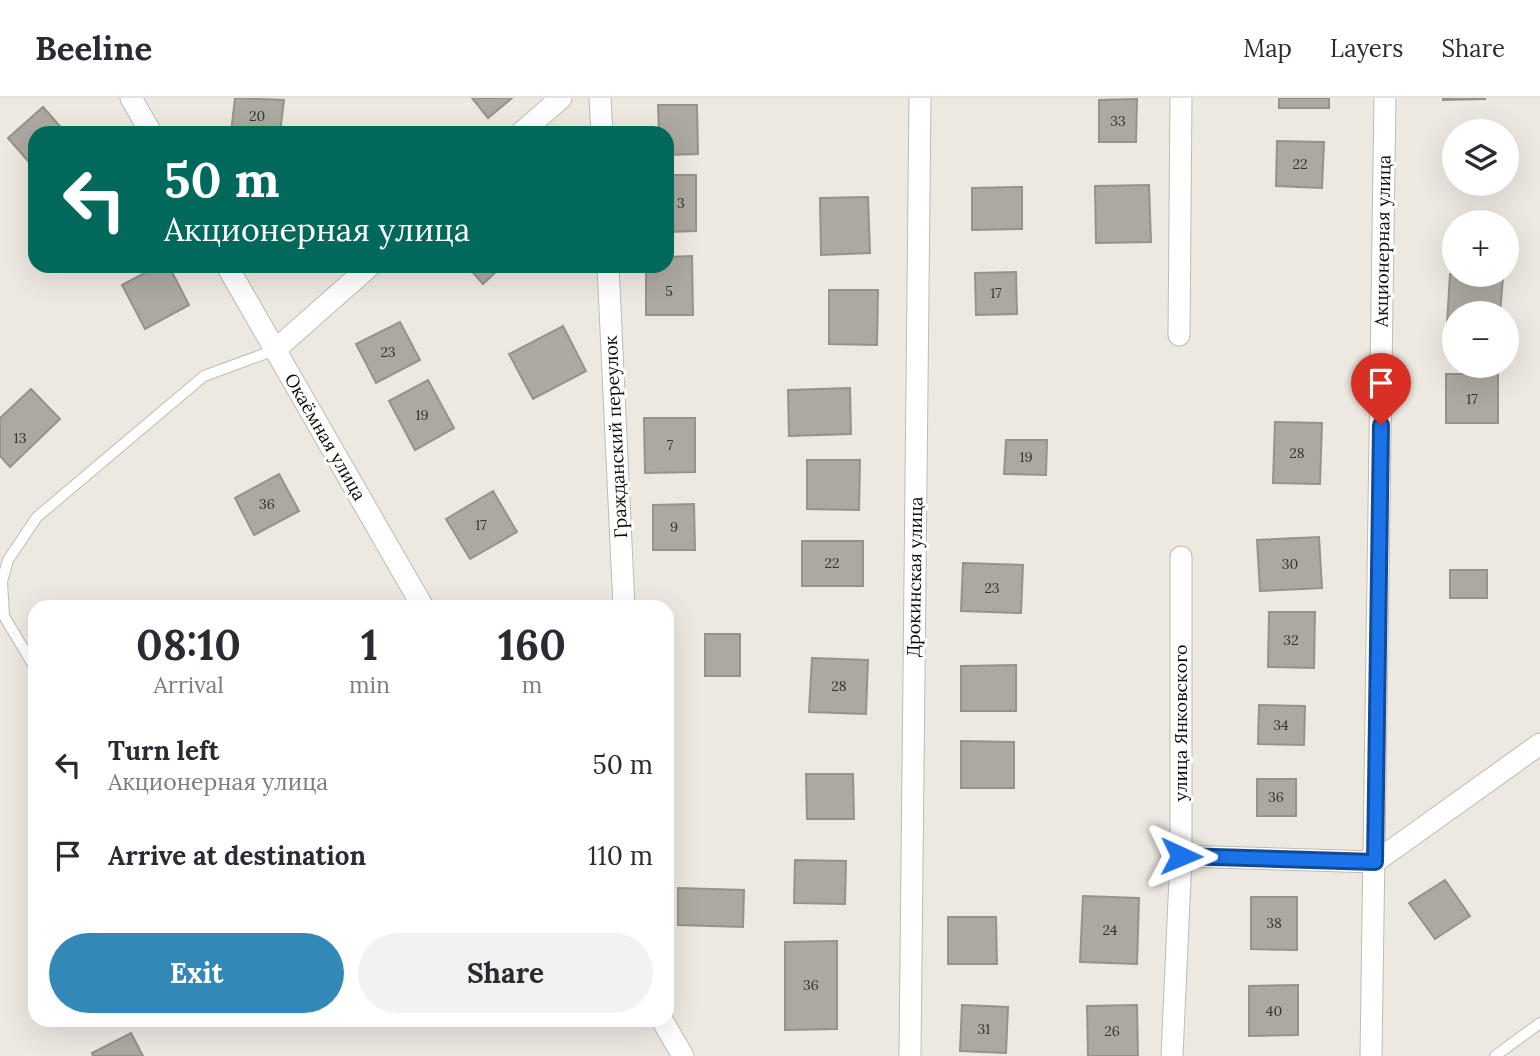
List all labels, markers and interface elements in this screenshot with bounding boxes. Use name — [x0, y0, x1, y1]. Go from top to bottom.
text: Beeline — [35, 27, 152, 69]
text: Map — [1243, 33, 1292, 64]
text: Layers — [1330, 33, 1403, 64]
text: Share — [1441, 33, 1505, 64]
house number: 20 — [249, 107, 265, 125]
house number: 33 — [1110, 112, 1126, 130]
map controls — [1442, 119, 1519, 378]
button: layers — [1442, 119, 1519, 196]
text: 50 m — [164, 148, 280, 210]
icon: left — [49, 154, 140, 245]
house number: 22 — [1292, 155, 1308, 173]
street label: Акционерная улица — [1369, 155, 1396, 328]
house number: 3 — [677, 194, 685, 212]
text: Акционерная улица — [164, 209, 470, 250]
button: + — [1442, 210, 1519, 287]
house number: 5 — [665, 282, 673, 300]
house number: 17 — [990, 284, 1002, 302]
button: − — [1442, 301, 1519, 378]
street label: Гражданский переулок — [599, 335, 632, 539]
house number: 23 — [380, 343, 396, 361]
pin — [1351, 353, 1411, 425]
icon: arrive — [1362, 364, 1400, 402]
street label: Окаёмная улица — [280, 369, 371, 504]
house number: 17 — [1466, 390, 1478, 408]
house number: 19 — [415, 406, 429, 424]
house number: 13 — [14, 429, 27, 447]
house number: 7 — [667, 436, 674, 454]
house number: 28 — [1289, 444, 1305, 462]
house number: 19 — [1019, 448, 1033, 466]
house number: 36 — [259, 495, 275, 513]
street label: Дрокинская улица — [902, 496, 927, 658]
house number: 17 — [475, 516, 487, 534]
house number: 9 — [670, 518, 678, 536]
house number: 22 — [824, 554, 840, 572]
house number: 30 — [1282, 555, 1298, 573]
house number: 23 — [984, 579, 1000, 597]
text: 08:10 — [136, 618, 241, 672]
text: 1 — [361, 618, 378, 672]
text: 160 — [498, 618, 566, 672]
house number: 32 — [1283, 631, 1299, 649]
street label: улица Янковского — [1169, 644, 1192, 802]
text: Arrival — [153, 670, 224, 699]
text: min — [349, 670, 390, 699]
text: m — [522, 670, 542, 699]
house number: 28 — [831, 677, 847, 695]
house number: 34 — [1273, 716, 1289, 734]
text: Turn left — [108, 734, 219, 767]
icon: left — [49, 746, 87, 784]
text: 50 m — [593, 748, 653, 781]
text: Акционерная улица — [108, 767, 328, 796]
house number: 36 — [1268, 788, 1284, 806]
position arrow — [1144, 819, 1218, 893]
icon: arrive — [49, 837, 87, 875]
text: Arrive at destination — [108, 839, 366, 872]
text: 110 m — [588, 839, 653, 872]
house number: 38 — [1266, 914, 1282, 932]
house number: 24 — [1103, 921, 1118, 939]
button: Exit — [49, 933, 344, 1013]
button: Share — [358, 933, 653, 1013]
house number: 36 — [803, 976, 819, 994]
house number: 40 — [1266, 1002, 1282, 1020]
house number: 31 — [978, 1020, 990, 1038]
house number: 26 — [1104, 1022, 1120, 1040]

